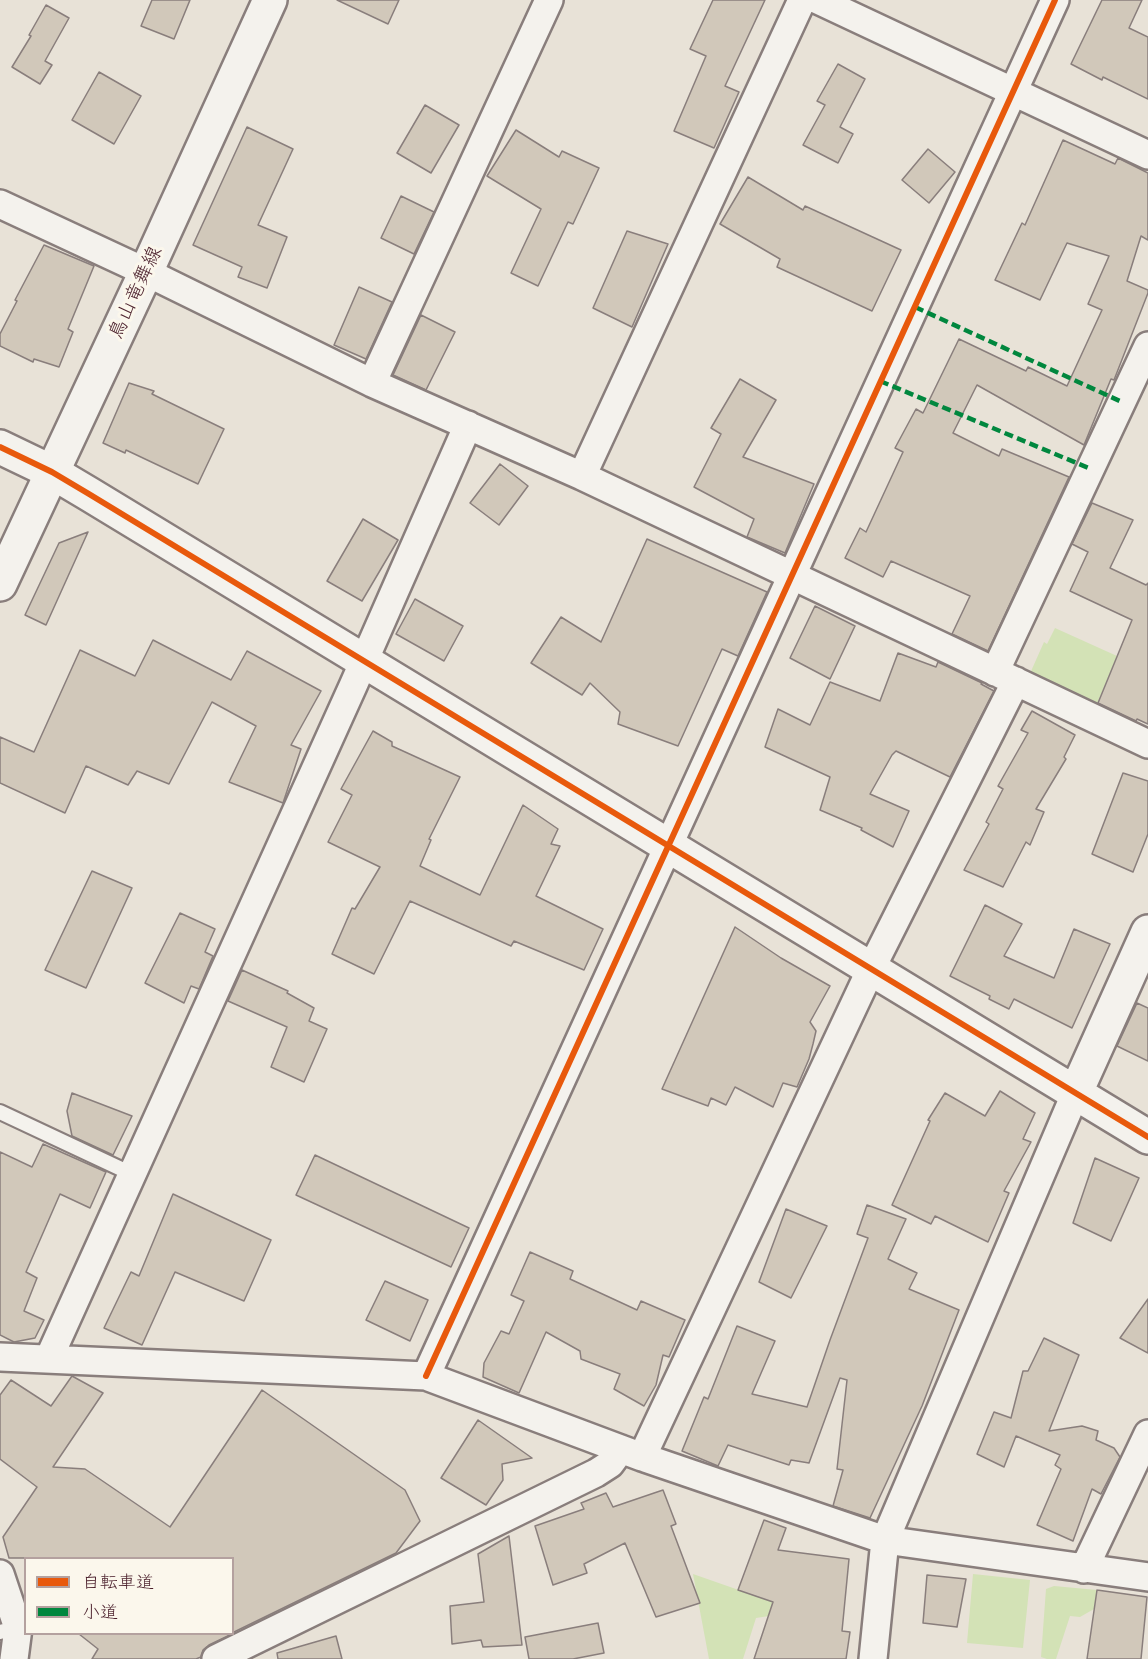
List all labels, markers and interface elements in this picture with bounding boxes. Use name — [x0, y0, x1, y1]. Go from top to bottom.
street label: 鳥山竜舞線 — [104, 243, 168, 343]
legend — [24, 1557, 234, 1635]
text: 自転車道 — [82, 1566, 154, 1598]
text: 小道 — [82, 1596, 118, 1628]

